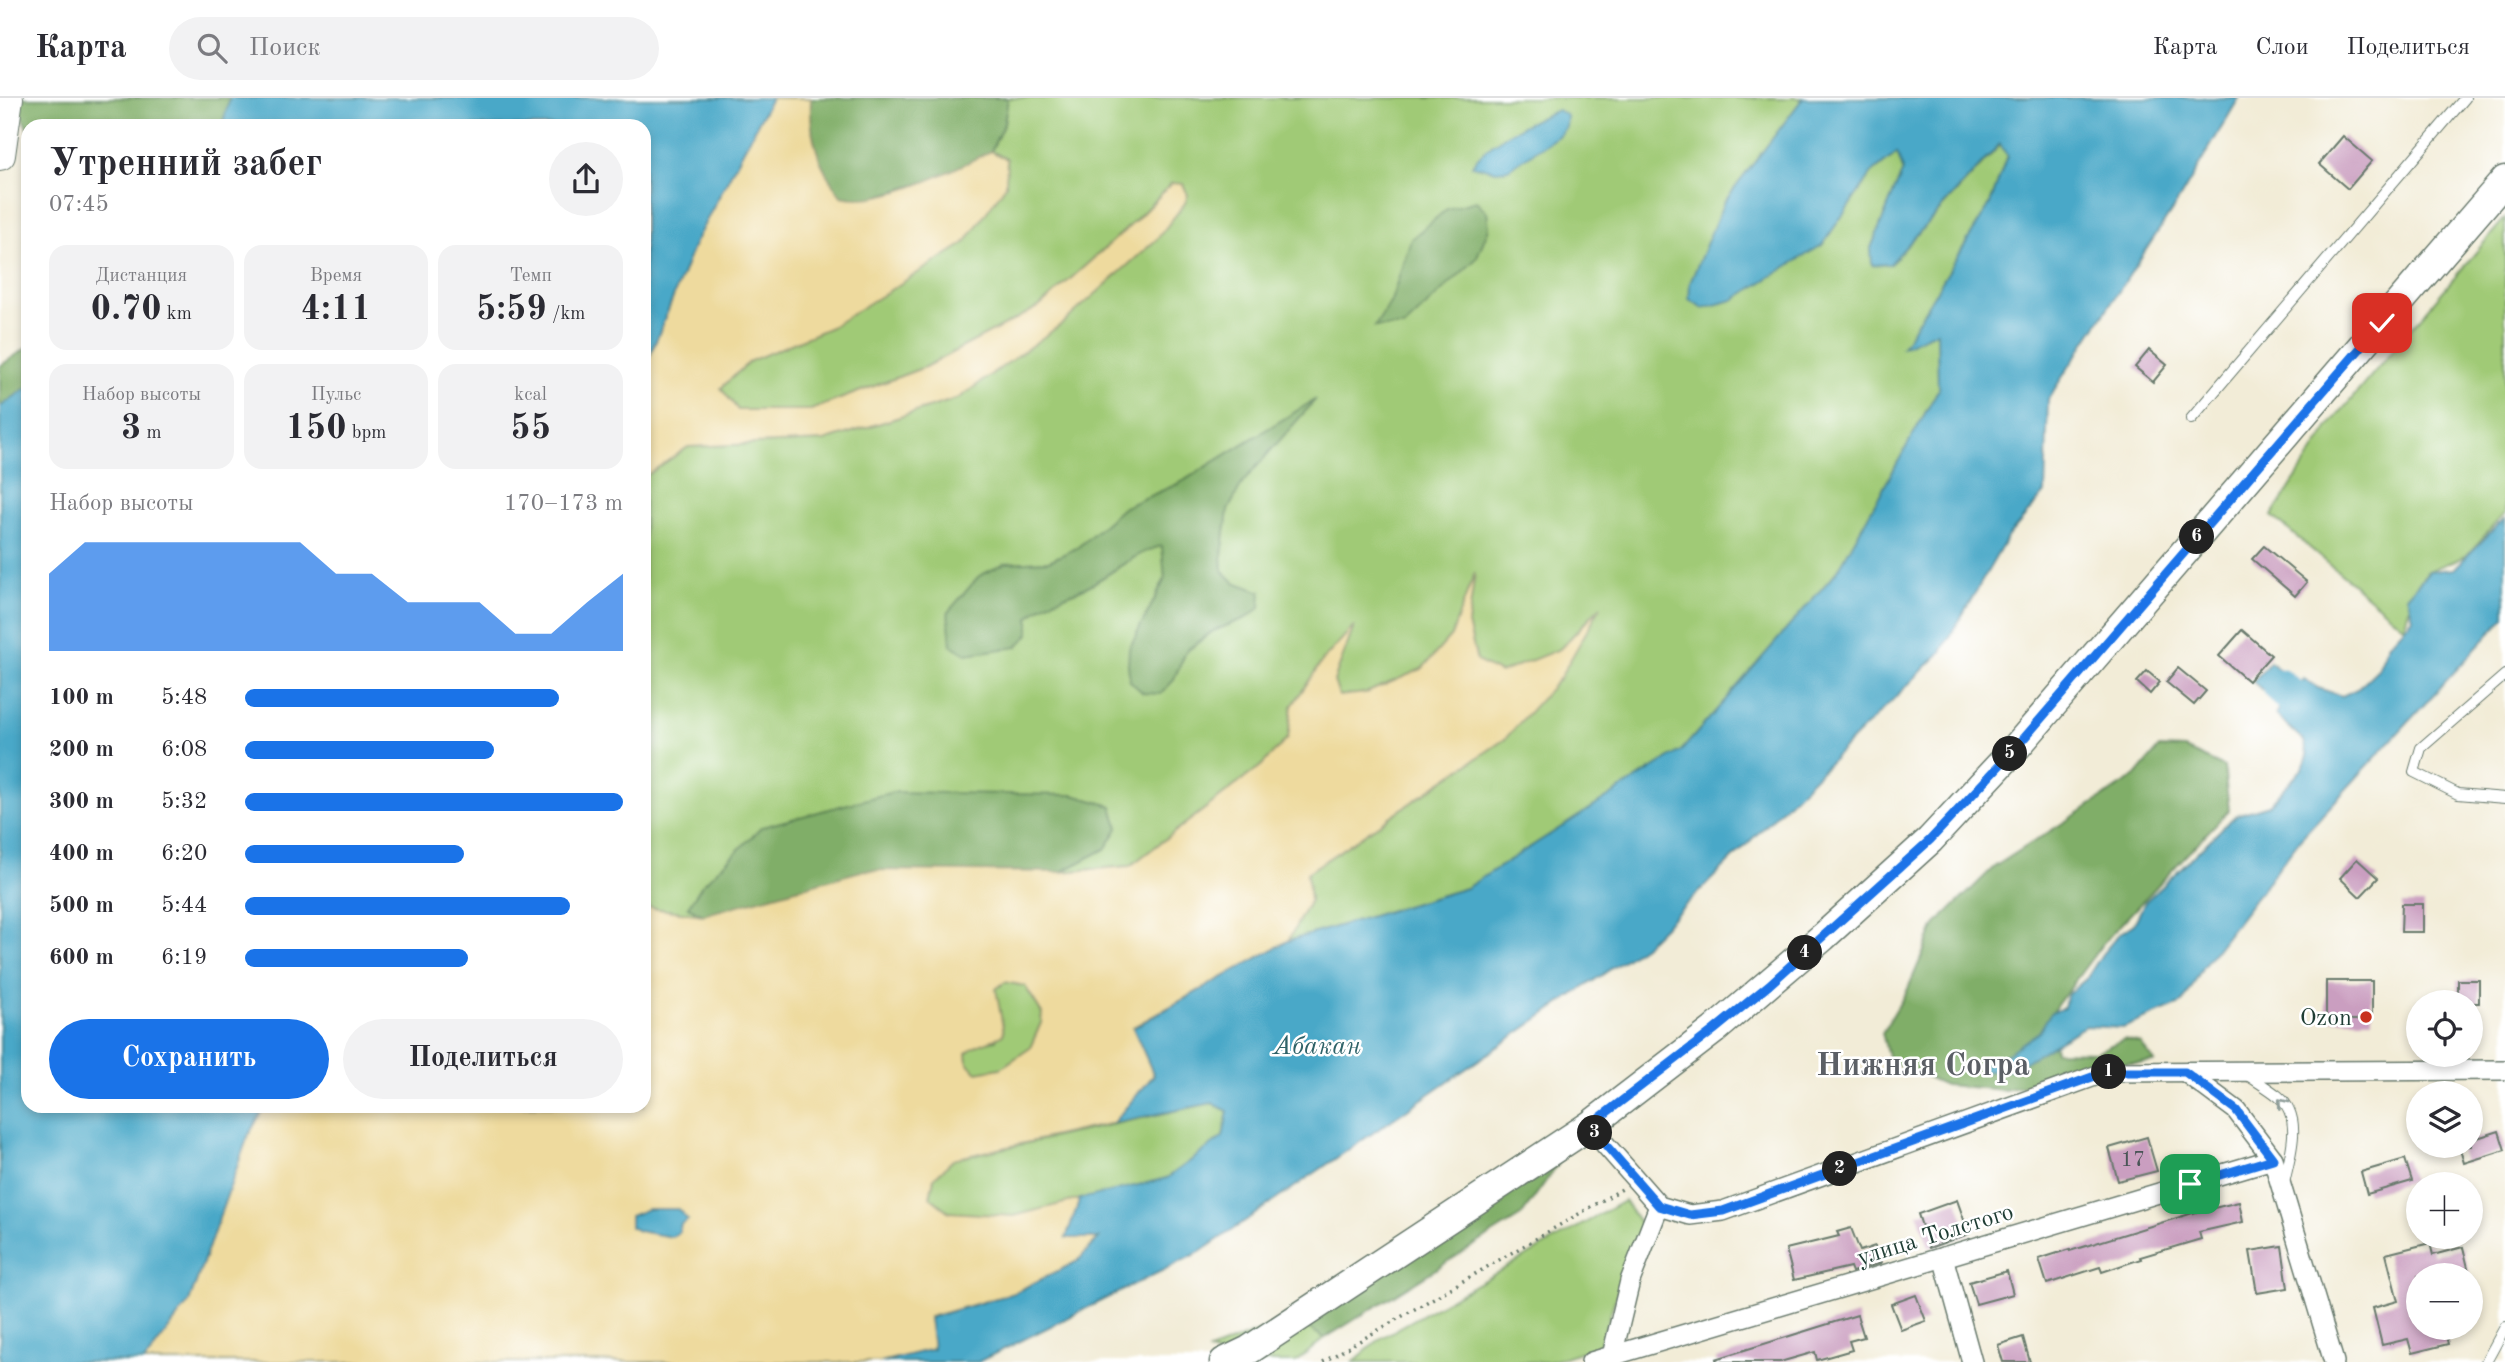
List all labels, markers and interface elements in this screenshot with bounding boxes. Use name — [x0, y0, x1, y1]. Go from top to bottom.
search box — [169, 17, 659, 80]
icon: search — [193, 29, 231, 67]
text: Карта — [35, 32, 127, 65]
text: Поиск — [249, 35, 321, 61]
text: Карта — [2153, 36, 2218, 60]
text: Слои — [2256, 36, 2309, 60]
text: Поделиться — [2347, 36, 2470, 60]
button: share — [549, 142, 623, 216]
text: Утренний забег — [49, 146, 322, 184]
text: 07:45 — [49, 193, 109, 216]
text: Дистанция — [95, 267, 187, 286]
text: Время — [310, 267, 362, 286]
text: Темп — [509, 267, 552, 286]
text: 0.70 — [91, 292, 162, 327]
text: 4:11 — [301, 292, 371, 327]
text: 5:59 — [476, 292, 547, 327]
pin — [2352, 293, 2412, 353]
icon: check — [2363, 304, 2401, 342]
text: km — [162, 305, 192, 324]
text: /km — [547, 305, 585, 324]
text: Набор высоты — [82, 386, 201, 405]
text: Пульс — [311, 386, 361, 405]
text: kcal — [514, 386, 547, 405]
text: 3 — [121, 411, 141, 446]
text: 150 — [286, 411, 346, 446]
text: 55 — [510, 411, 551, 446]
text: m — [141, 424, 162, 443]
text: bpm — [346, 424, 386, 443]
text: Набор высоты — [49, 492, 193, 515]
text: 170–173 m — [504, 492, 623, 515]
pin: 6 — [2180, 520, 2214, 555]
text: 6 — [2191, 527, 2202, 546]
text: 100 m — [49, 686, 114, 709]
text: 5:48 — [161, 686, 207, 709]
pin: 5 — [1993, 736, 2028, 772]
text: 200 m — [49, 738, 114, 761]
text: 6:08 — [161, 738, 207, 761]
text: 5 — [2004, 744, 2015, 763]
text: 300 m — [49, 790, 114, 813]
text: 5:32 — [161, 790, 207, 813]
text: 400 m — [49, 842, 114, 865]
text: 6:20 — [161, 842, 207, 865]
text: 500 m — [49, 894, 114, 917]
text: 5:44 — [161, 894, 207, 917]
pin: 4 — [1787, 936, 1822, 970]
text: 4 — [1799, 943, 1810, 962]
text: 600 m — [49, 946, 114, 969]
text: 6:19 — [161, 946, 207, 969]
map controls — [2406, 990, 2483, 1340]
button: locate — [2406, 990, 2483, 1067]
place label: Ozon — [2300, 1007, 2352, 1031]
marker: Ozon — [2358, 1009, 2374, 1025]
button: Сохранить — [49, 1019, 329, 1099]
button: Поделиться — [343, 1019, 623, 1099]
water label: Абакан — [1271, 1034, 1361, 1060]
district label: Нижняя Согра — [1816, 1051, 2030, 1083]
pin: 1 — [2092, 1054, 2126, 1090]
text: 1 — [2103, 1062, 2114, 1081]
button: layers — [2406, 1081, 2483, 1158]
one-way arrow — [2278, 1098, 2290, 1110]
pin: 3 — [1578, 1116, 1612, 1150]
text: 3 — [1589, 1123, 1600, 1142]
house number: 17 — [2121, 1150, 2145, 1171]
pin: 2 — [1822, 1152, 1857, 1186]
pin — [2160, 1154, 2220, 1214]
text: 2 — [1834, 1159, 1845, 1178]
icon: arrive — [2171, 1165, 2209, 1203]
button: + — [2406, 1172, 2483, 1249]
street label: улица Толстого — [1854, 1201, 2017, 1271]
button: − — [2406, 1263, 2483, 1340]

